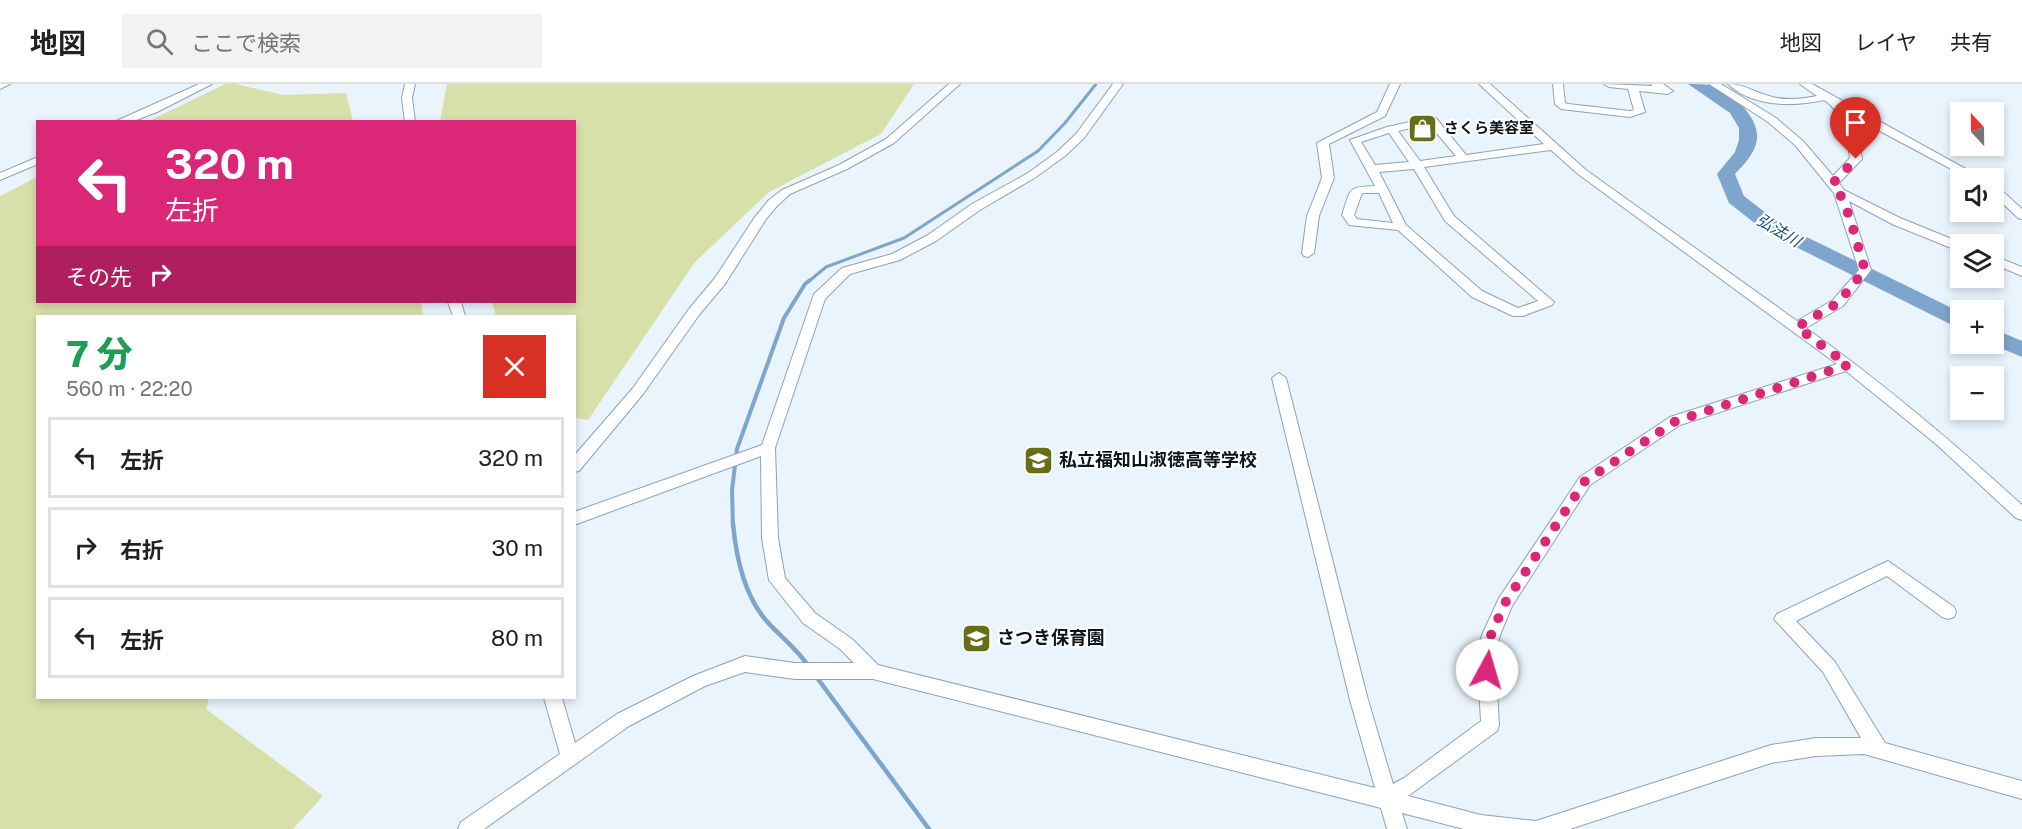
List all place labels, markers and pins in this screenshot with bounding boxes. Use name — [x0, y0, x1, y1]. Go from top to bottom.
pin — [1830, 97, 1881, 159]
shop icon: さくら美容室 — [1407, 112, 1439, 144]
place label: さくら美容室 — [1444, 119, 1534, 136]
school or university icon: 私立福知山淑徳高等学校 — [1022, 444, 1054, 476]
place label: 私立福知山淑徳高等学校 — [1059, 449, 1257, 470]
school or university icon: さつき保育園 — [960, 622, 992, 654]
place label: さつき保育園 — [997, 627, 1105, 648]

